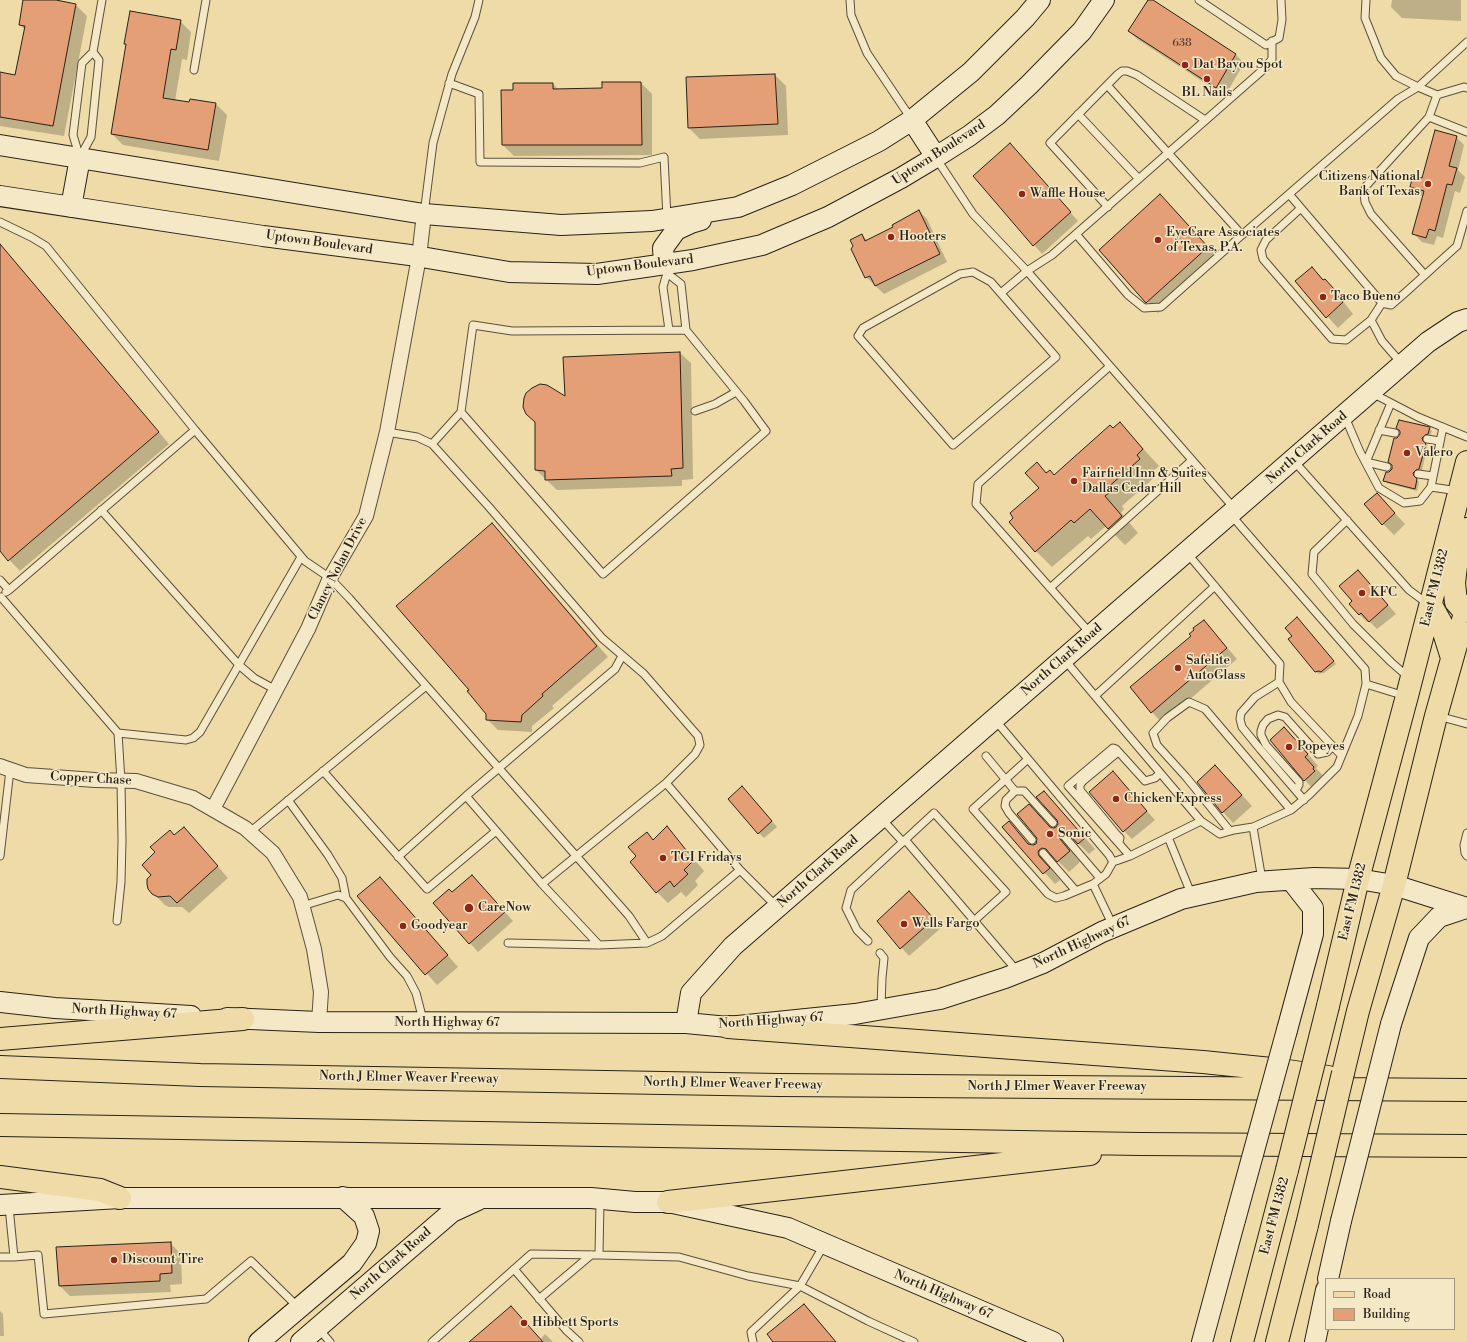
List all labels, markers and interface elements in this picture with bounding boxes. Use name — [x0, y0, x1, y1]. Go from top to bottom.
house number: 638 — [1172, 36, 1192, 50]
place label: Dat Bayou Spot — [1193, 57, 1283, 73]
marker: Dat Bayou Spot — [1180, 60, 1190, 70]
marker: BL Nails — [1202, 74, 1212, 84]
place label: BL Nails — [1182, 85, 1232, 101]
street label: Uptown Boulevard — [890, 117, 988, 189]
place label: Citizens National Bank of Texas — [1319, 169, 1420, 200]
marker: Citizens National Bank of Texas — [1423, 179, 1433, 189]
place label: Waffle House — [1030, 186, 1106, 202]
marker: Waffle House — [1017, 189, 1027, 199]
place label: EyeCare Associates of Texas, P.A. — [1166, 225, 1280, 256]
street label: Uptown Boulevard — [264, 228, 374, 258]
place label: Hooters — [899, 229, 946, 245]
marker: Hooters — [886, 232, 896, 242]
marker: EyeCare Associates of Texas, P.A. — [1153, 235, 1163, 245]
street label: Uptown Boulevard — [586, 252, 694, 280]
place label: Taco Bueno — [1331, 289, 1401, 305]
marker: Taco Bueno — [1318, 292, 1328, 302]
street label: North Clark Road — [1263, 409, 1351, 487]
place label: Valero — [1415, 445, 1453, 461]
marker: Valero — [1402, 448, 1412, 458]
place label: Fairfield Inn & Suites Dallas Cedar Hill — [1082, 466, 1207, 497]
marker: Fairfield Inn & Suites Dallas Cedar Hill — [1069, 476, 1079, 486]
street label: Clancy Nolan Drive — [305, 515, 371, 623]
street label: East FM 1382 — [1418, 548, 1452, 628]
place label: KFC — [1370, 585, 1397, 601]
marker: KFC — [1357, 588, 1367, 598]
street label: North Clark Road — [1018, 621, 1106, 699]
place label: Safelite AutoGlass — [1186, 653, 1245, 684]
marker: Safelite AutoGlass — [1173, 663, 1183, 673]
place label: Popeyes — [1297, 739, 1345, 755]
marker: Popeyes — [1284, 742, 1294, 752]
street label: Copper Chase — [50, 769, 132, 789]
place label: Chicken Express — [1124, 791, 1222, 807]
marker: Chicken Express — [1111, 794, 1121, 804]
place label: Sonic — [1058, 826, 1091, 842]
marker: Sonic — [1045, 829, 1055, 839]
street label: North Clark Road — [774, 833, 862, 911]
place label: TGI Fridays — [671, 850, 742, 866]
marker: TGI Fridays — [658, 853, 668, 863]
street label: East FM 1382 — [1336, 862, 1370, 942]
place label: CareNow — [478, 900, 531, 916]
marker: CareNow — [463, 902, 475, 914]
street label: North Highway 67 — [1031, 914, 1133, 972]
place label: Wells Fargo — [912, 916, 979, 932]
place label: Goodyear — [411, 918, 468, 934]
marker: Wells Fargo — [899, 919, 909, 929]
marker: Goodyear — [398, 921, 408, 931]
street label: North Highway 67 — [71, 1001, 177, 1023]
street label: North Highway 67 — [718, 1010, 824, 1032]
street label: North Highway 67 — [394, 1015, 500, 1031]
street label: North J Elmer Weaver Freeway — [319, 1069, 499, 1087]
street label: North J Elmer Weaver Freeway — [643, 1075, 823, 1093]
street label: North J Elmer Weaver Freeway — [967, 1079, 1147, 1095]
street label: East FM 1382 — [1257, 1176, 1293, 1256]
street label: North Clark Road — [347, 1225, 435, 1303]
place label: Discount Tire — [122, 1252, 204, 1268]
marker: Discount Tire — [109, 1255, 119, 1265]
street label: North Highway 67 — [891, 1267, 995, 1323]
legend — [1325, 1278, 1455, 1330]
text: Road — [1363, 1287, 1391, 1302]
text: Building — [1363, 1307, 1410, 1322]
place label: Hibbett Sports — [532, 1315, 619, 1331]
marker: Hibbett Sports — [519, 1318, 529, 1328]

